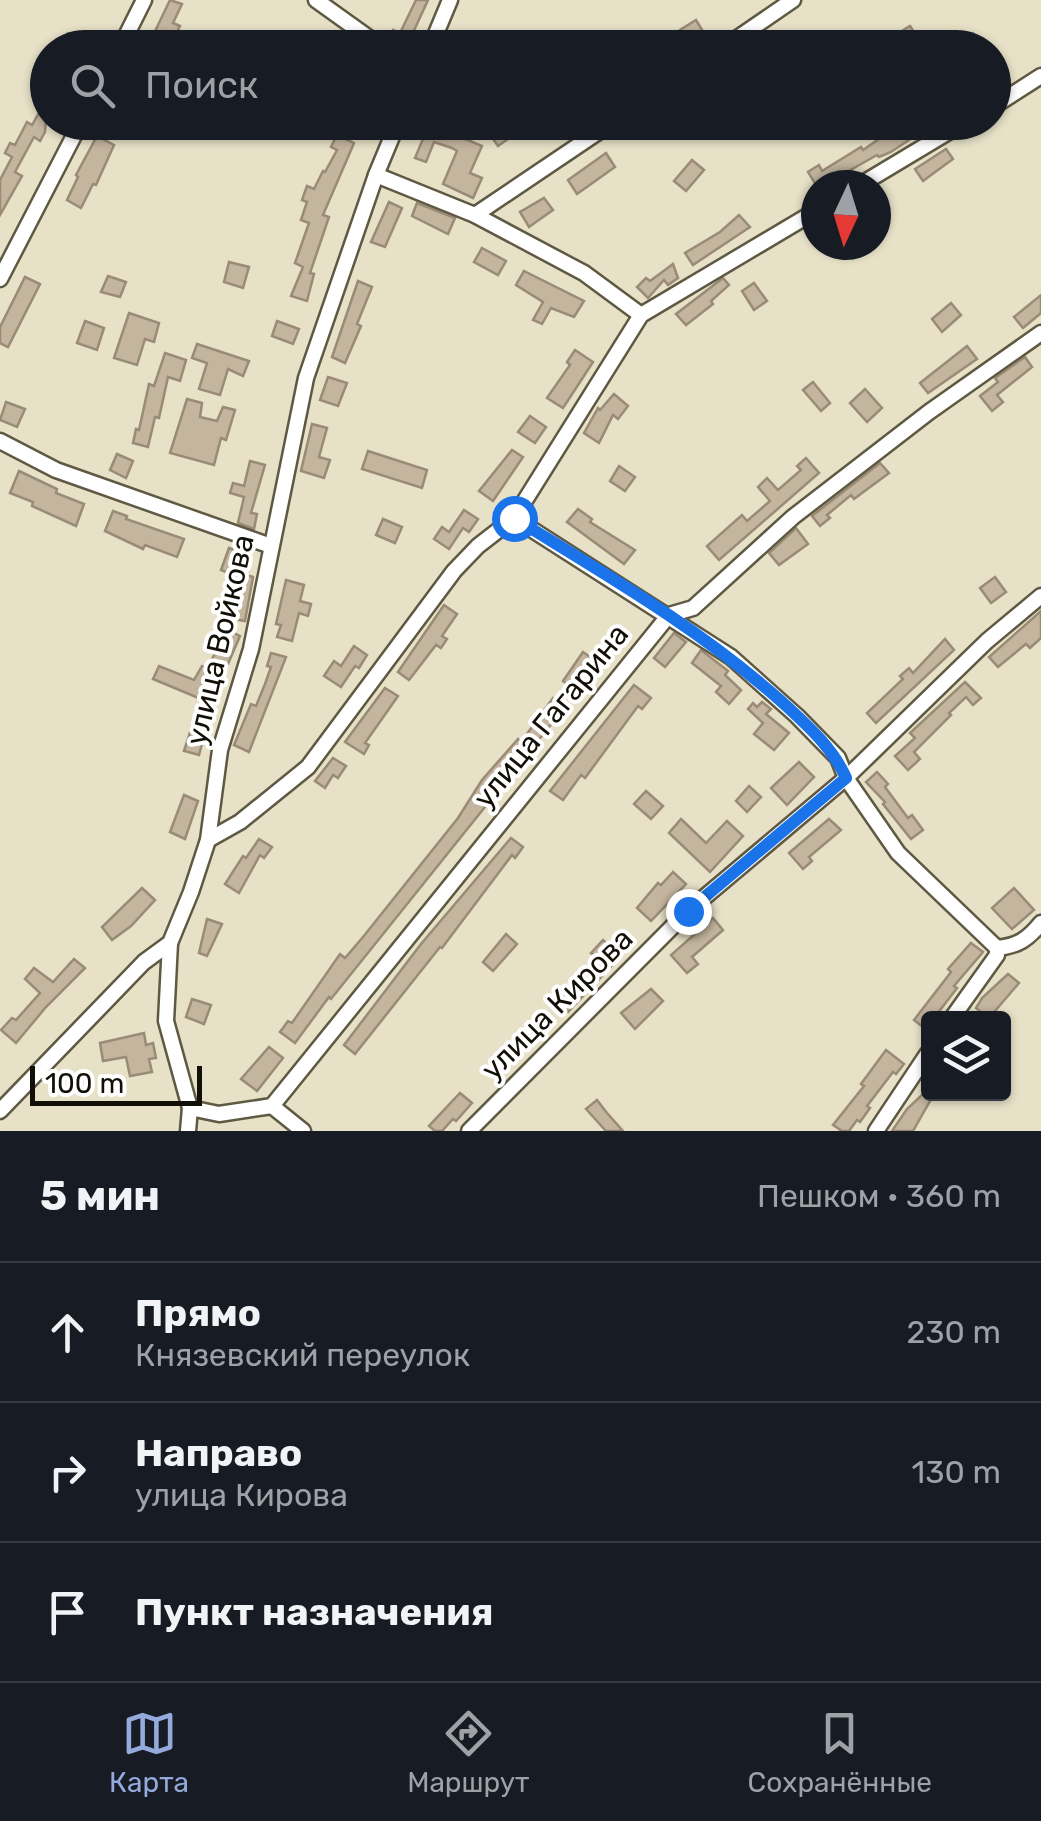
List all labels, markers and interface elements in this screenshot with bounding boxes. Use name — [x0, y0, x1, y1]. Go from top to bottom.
search box — [30, 30, 1011, 140]
icon: search — [65, 58, 120, 113]
text: Поиск — [145, 62, 258, 108]
north arrow — [801, 170, 891, 260]
route start — [492, 496, 538, 542]
street label: улица Войкова — [178, 531, 262, 749]
street label: улица Гагарина — [466, 617, 636, 815]
route end — [666, 889, 712, 935]
street label: улица Кирова — [474, 921, 640, 1087]
map controls — [921, 1011, 1011, 1101]
button: layers — [921, 1011, 1011, 1101]
scale bar — [30, 1061, 202, 1106]
text: 100 m — [45, 1067, 124, 1100]
text: 5 мин — [40, 1171, 160, 1221]
text: Пешком · 360 m — [757, 1177, 1001, 1215]
text: Прямо — [135, 1290, 261, 1336]
icon: ahead — [40, 1305, 95, 1360]
text: 230 m — [906, 1313, 1001, 1351]
text: Князевский переулок — [135, 1336, 470, 1374]
text: Направо — [135, 1430, 302, 1476]
icon: right — [40, 1445, 95, 1500]
text: 130 m — [911, 1453, 1001, 1491]
text: улица Кирова — [135, 1476, 348, 1514]
icon: arrive — [40, 1585, 95, 1640]
text: Пункт назначения — [135, 1589, 494, 1635]
tab: Карта — [109, 1706, 189, 1799]
tab: Маршрут — [407, 1706, 529, 1799]
tab: Сохранённые — [748, 1706, 932, 1799]

